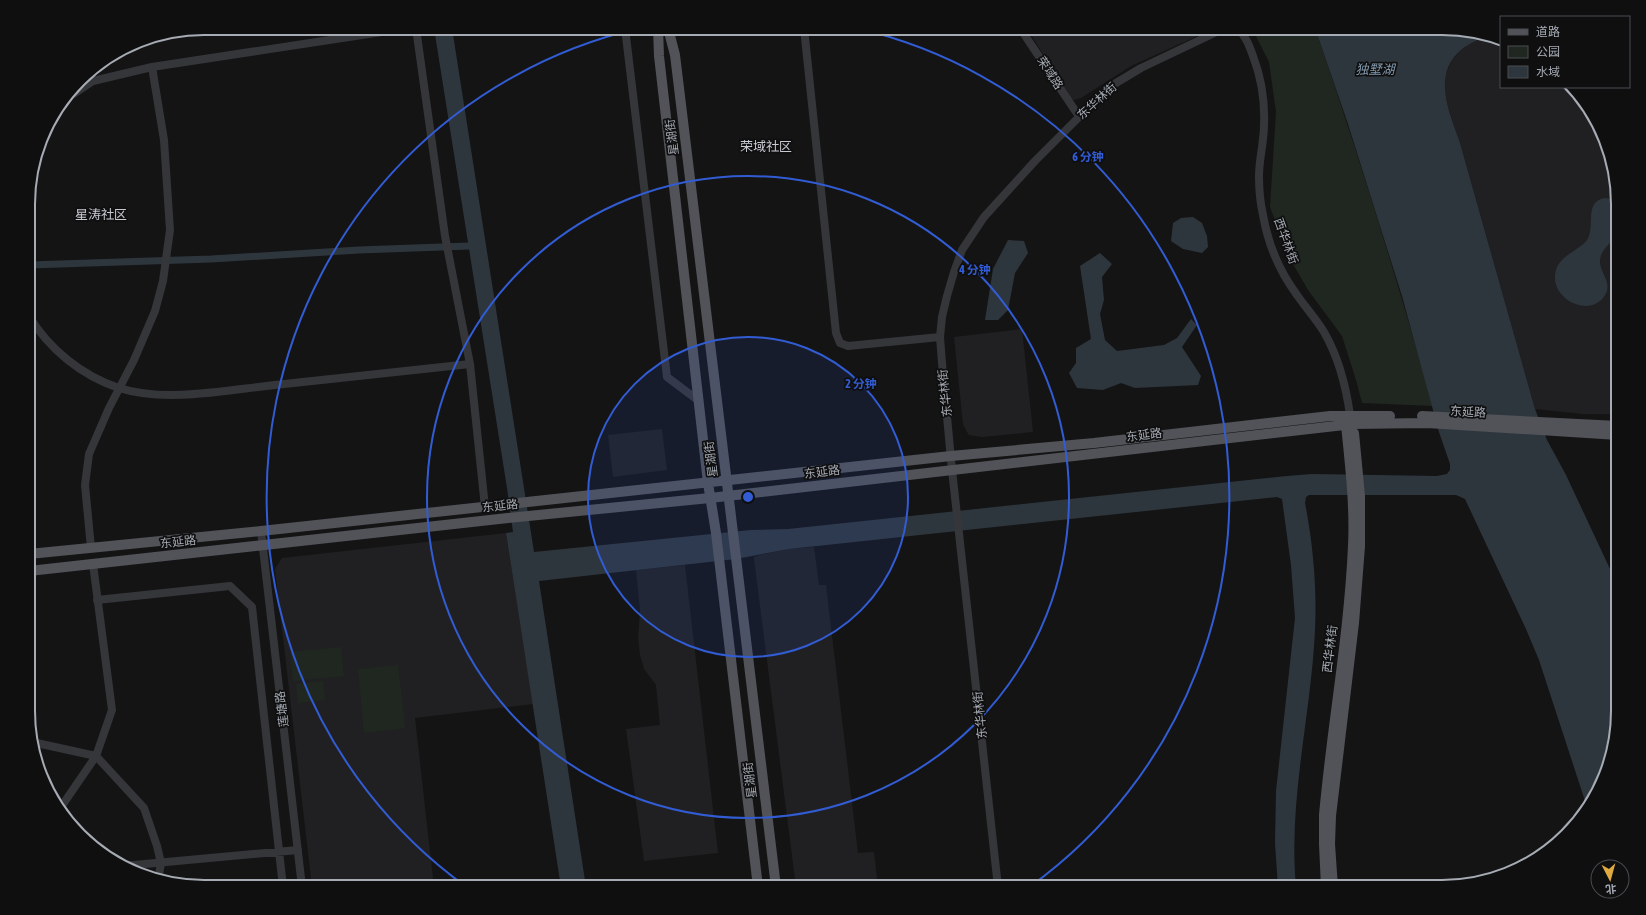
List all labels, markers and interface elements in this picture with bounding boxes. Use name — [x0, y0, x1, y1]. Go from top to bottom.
legend — [1500, 16, 1630, 88]
text: 道路 — [1536, 25, 1560, 39]
text: 公园 — [1536, 45, 1560, 59]
street label: 荣域路 — [1034, 54, 1066, 92]
water label: 独墅湖 — [1355, 62, 1396, 77]
text: 水域 — [1536, 65, 1560, 79]
street label: 东华林街 — [1074, 80, 1120, 122]
street label: 星湖街 — [663, 118, 681, 156]
district label: 荣域社区 — [740, 139, 792, 154]
text: 6 分钟 — [1072, 150, 1104, 164]
district label: 星涛社区 — [75, 207, 127, 222]
street label: 西华林街 — [1271, 216, 1301, 266]
text: 4 分钟 — [958, 263, 991, 277]
street label: 东华林街 — [936, 368, 954, 418]
text: 2 分钟 — [845, 377, 877, 391]
street label: 东延路 — [1450, 404, 1486, 420]
street label: 东延路 — [1125, 426, 1163, 444]
street label: 星湖街 — [702, 440, 720, 478]
street label: 东延路 — [803, 463, 841, 481]
centre of rings — [741, 490, 755, 504]
street label: 东延路 — [481, 497, 519, 515]
street label: 东延路 — [159, 533, 197, 551]
street label: 西华林街 — [1320, 624, 1340, 674]
street label: 莲塘路 — [273, 690, 291, 728]
street label: 东华林街 — [971, 690, 989, 740]
street label: 星湖街 — [741, 761, 759, 799]
north arrow — [1590, 859, 1630, 899]
text: 北 — [1605, 882, 1617, 895]

